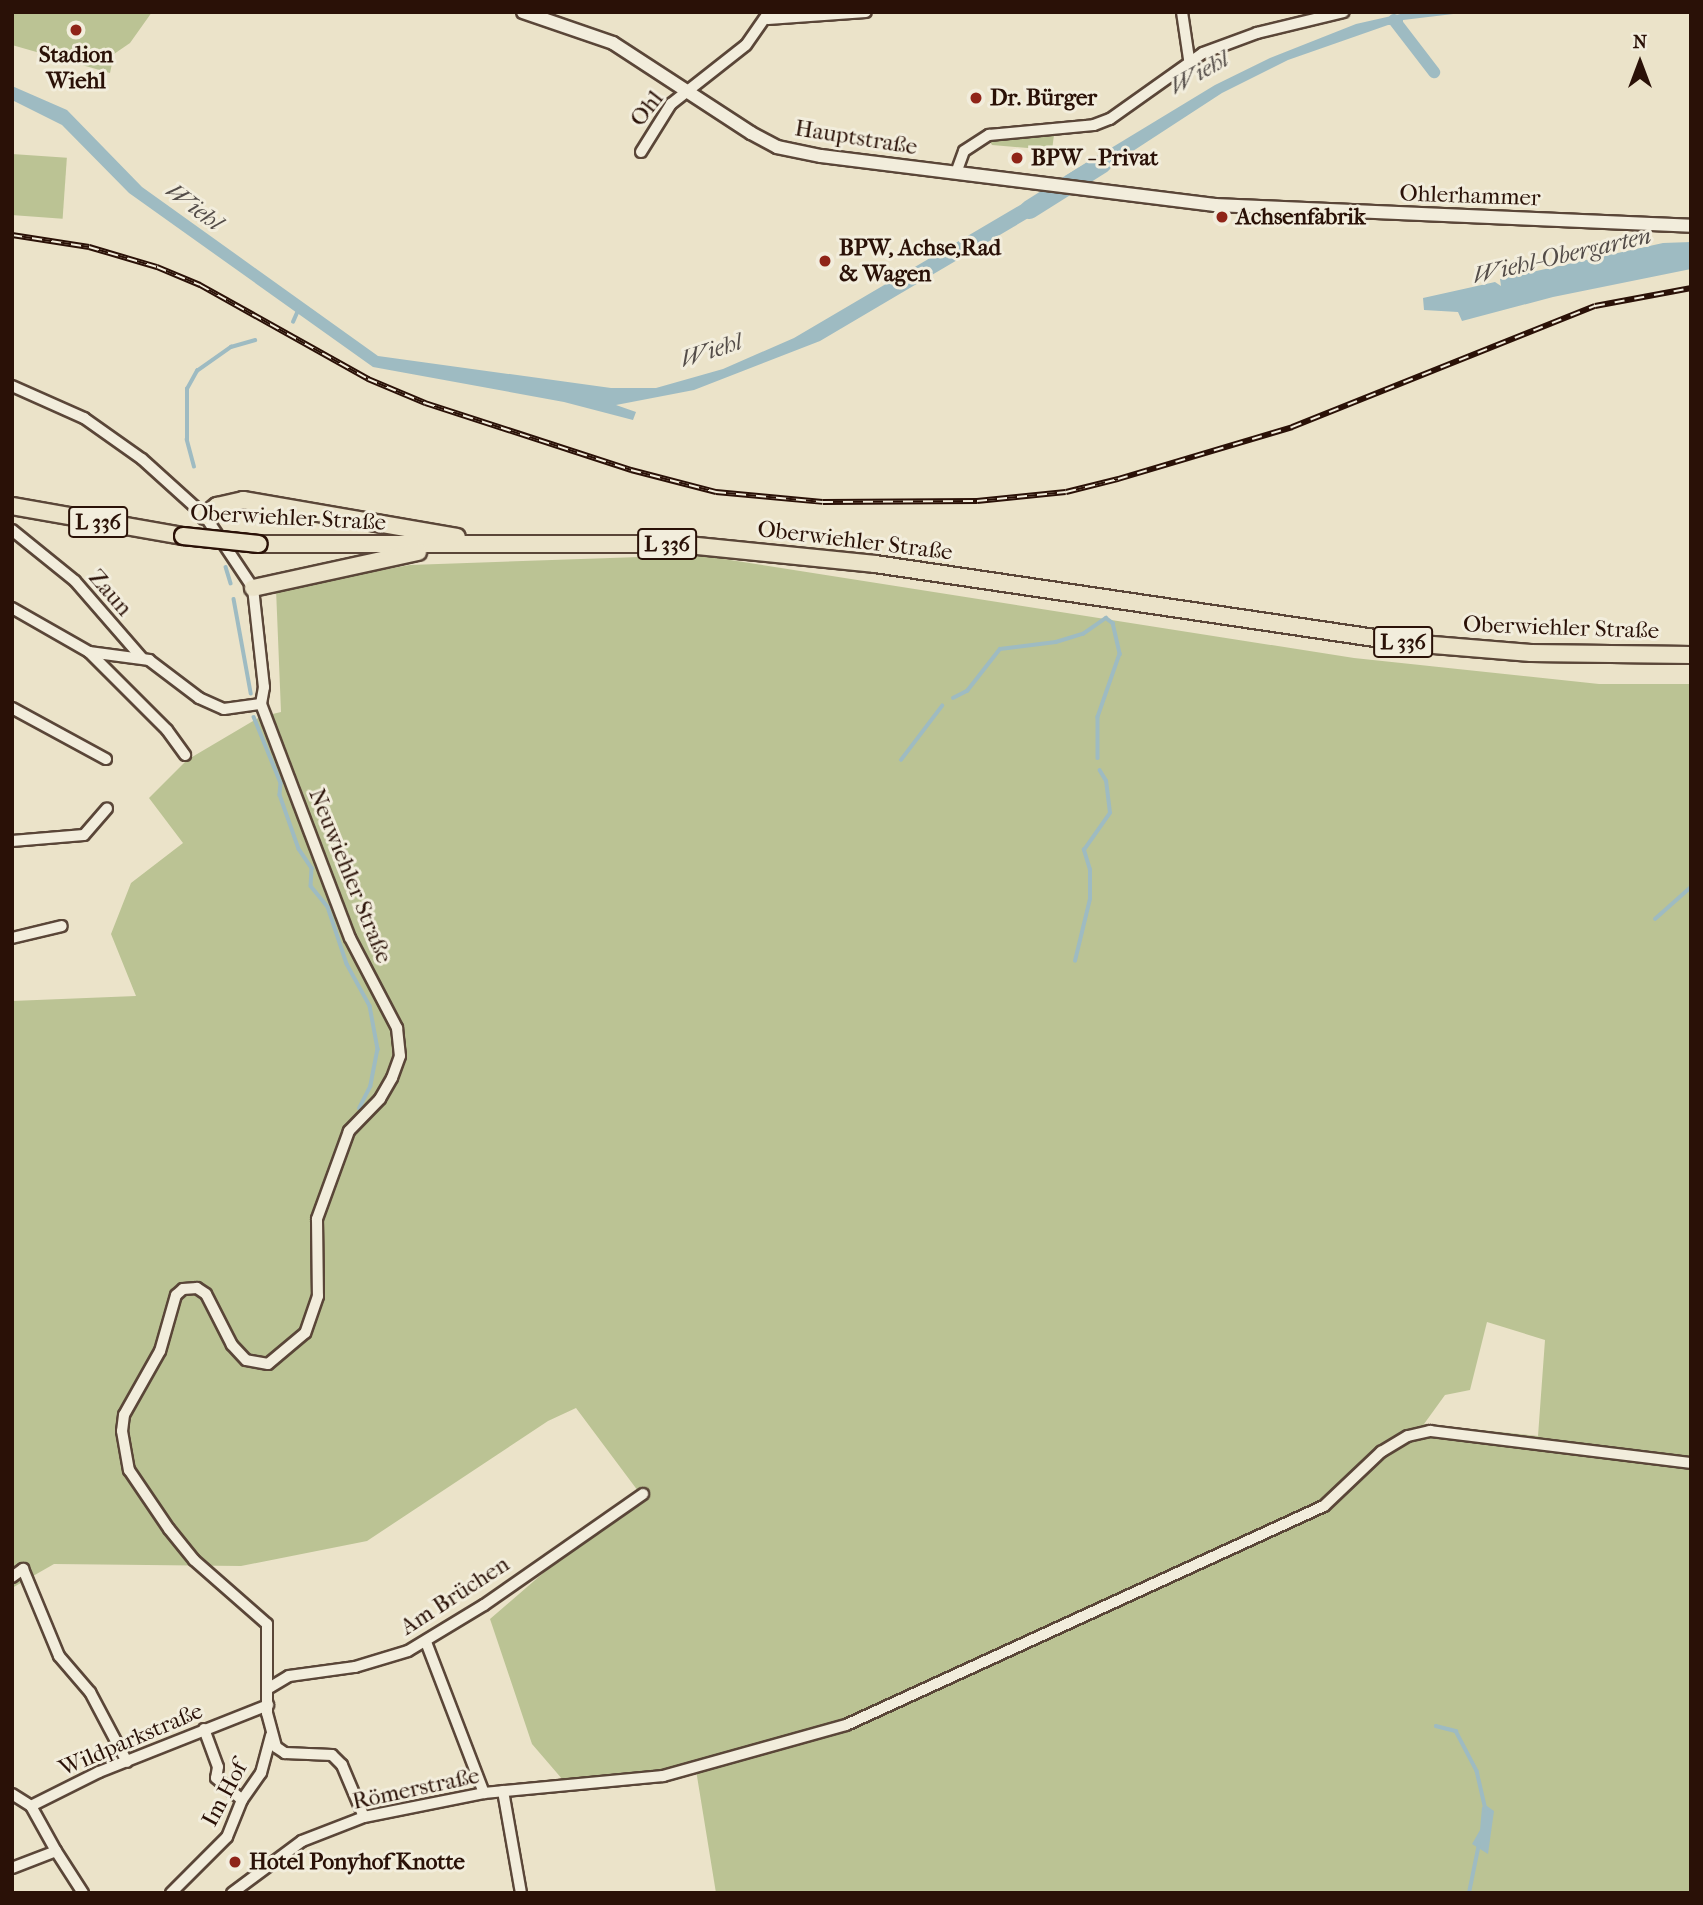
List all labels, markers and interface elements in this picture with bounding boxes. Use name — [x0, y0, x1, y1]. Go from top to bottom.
marker: Stadion Wiehl — [68, 22, 84, 38]
north arrow — [1605, 28, 1675, 98]
text: N — [1633, 31, 1647, 53]
place label: Stadion Wiehl — [39, 41, 113, 95]
water label: Wiehl — [1164, 45, 1234, 101]
place label: Dr. Bürger — [990, 84, 1097, 112]
street label: Ohl — [625, 86, 669, 132]
marker: Dr. Bürger — [968, 90, 984, 106]
street label: Hauptstraße — [793, 115, 919, 161]
place label: BPW - Privat — [1031, 144, 1158, 172]
marker: BPW - Privat — [1009, 150, 1025, 166]
water label: Wiehl — [160, 177, 228, 237]
street label: Ohlerhammer — [1399, 180, 1541, 212]
place label: Achsenfabrik — [1236, 203, 1366, 231]
marker: Achsenfabrik — [1214, 209, 1230, 225]
water label: Wiehl-Obergarten — [1470, 221, 1654, 291]
place label: BPW, Achse,Rad & Wagen — [839, 234, 1001, 288]
marker: BPW, Achse,Rad & Wagen — [817, 253, 833, 269]
water label: Wiehl — [677, 328, 745, 374]
street label: Oberwiehler Straße — [189, 499, 387, 537]
road number: L 336 — [66, 504, 130, 540]
street label: Oberwiehler Straße — [756, 515, 954, 567]
road number: L 336 — [636, 526, 698, 562]
street label: Zaun — [82, 564, 138, 622]
street label: Oberwiehler Straße — [1462, 611, 1660, 645]
road number: L 336 — [1372, 624, 1434, 660]
street label: Neuwiehler Straße — [302, 785, 398, 967]
street label: Am Brüchen — [395, 1551, 515, 1641]
street label: Wildparkstraße — [55, 1697, 207, 1783]
street label: Im Hof — [196, 1757, 254, 1831]
street label: Römerstraße — [350, 1762, 482, 1816]
place label: Hotel Ponyhof Knotte — [249, 1848, 465, 1876]
marker: Hotel Ponyhof Knotte — [227, 1854, 243, 1870]

